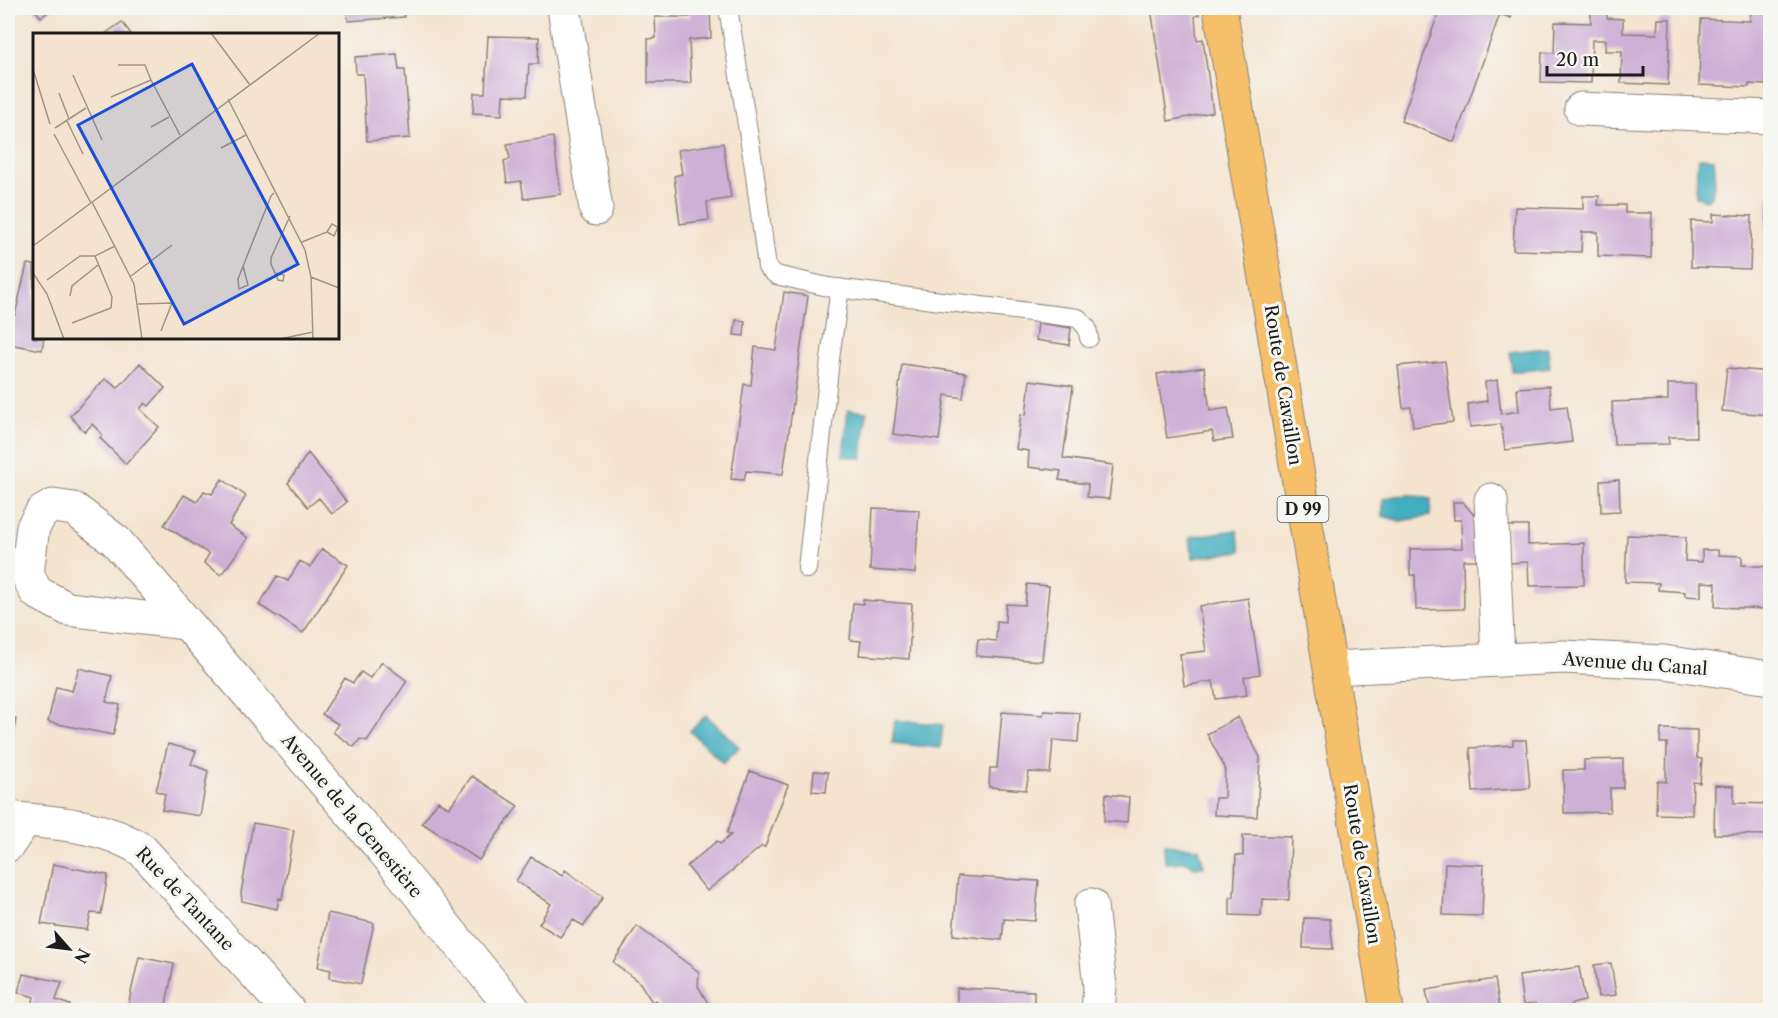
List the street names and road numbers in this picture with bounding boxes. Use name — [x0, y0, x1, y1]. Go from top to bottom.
street label: Route de Cavaillon — [1259, 303, 1307, 467]
road number: D 99 — [1278, 496, 1328, 522]
street label: Avenue du Canal — [1561, 648, 1708, 680]
street label: Avenue de la Genestière — [276, 729, 427, 902]
street label: Route de Cavaillon — [1338, 782, 1386, 946]
street label: Rue de Tantane — [131, 842, 239, 956]

